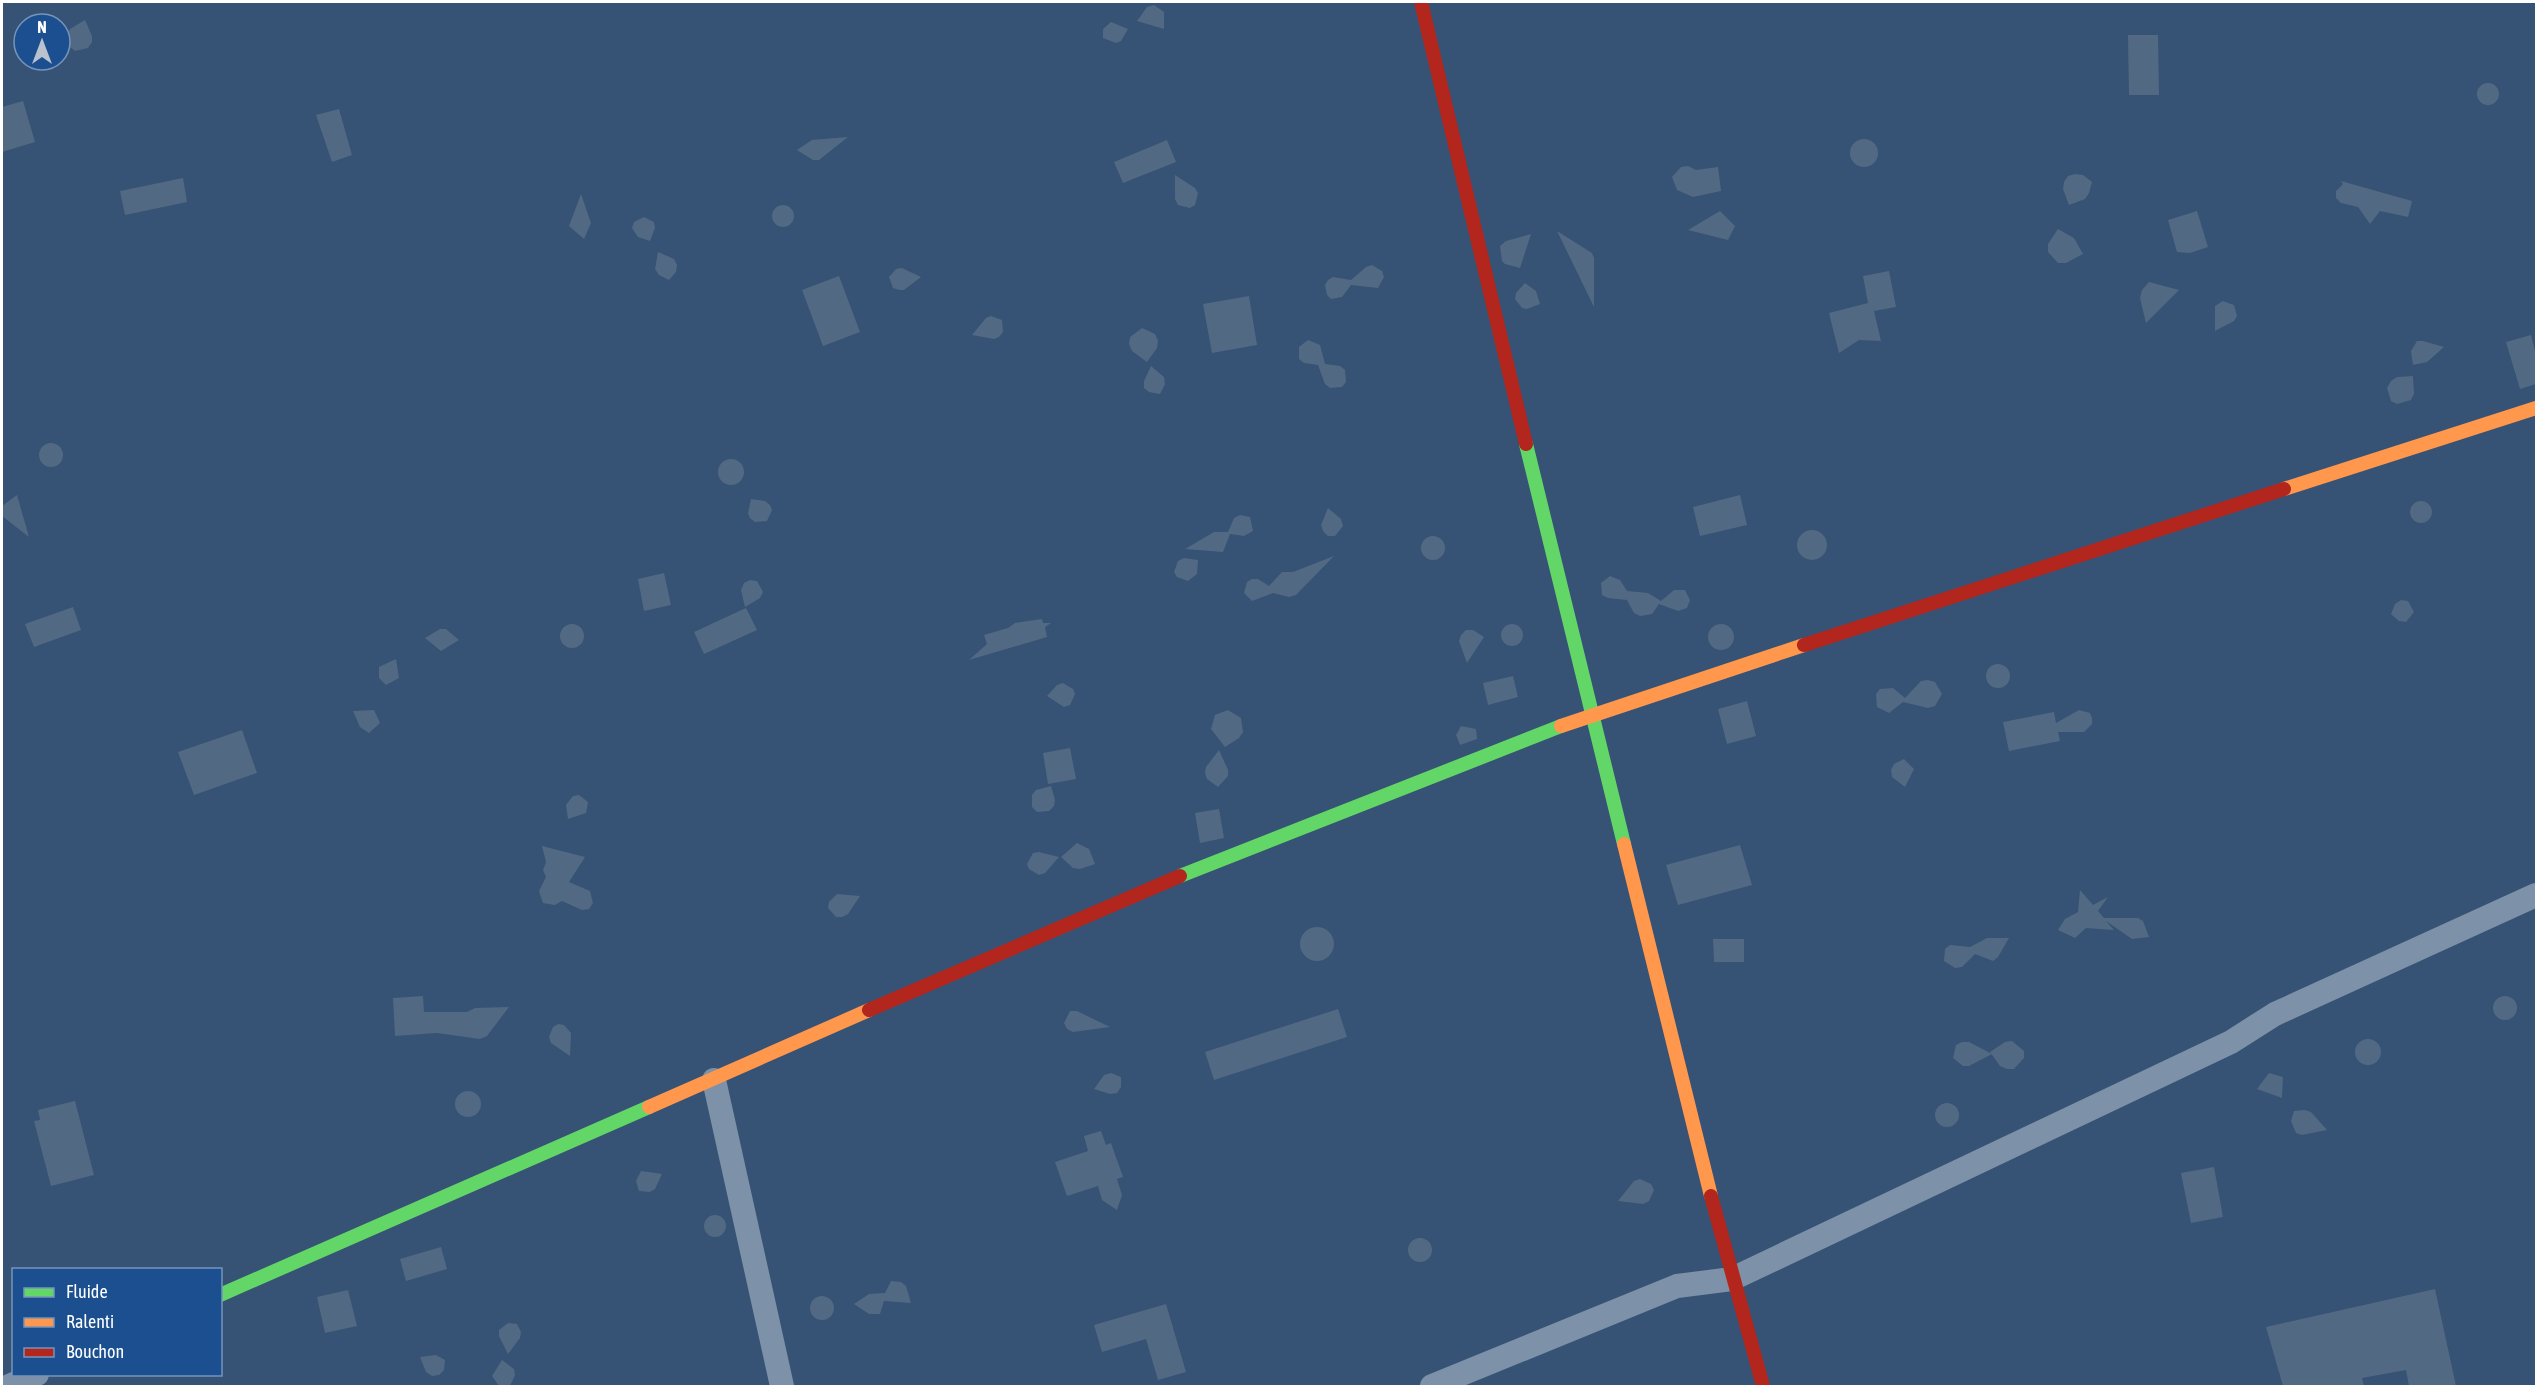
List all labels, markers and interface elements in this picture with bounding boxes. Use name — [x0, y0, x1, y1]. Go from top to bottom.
north arrow — [12, 12, 72, 72]
text: N — [37, 18, 47, 36]
legend — [12, 1268, 222, 1376]
text: Fluide — [66, 1281, 108, 1302]
text: Ralenti — [66, 1311, 114, 1332]
text: Bouchon — [66, 1341, 124, 1362]

